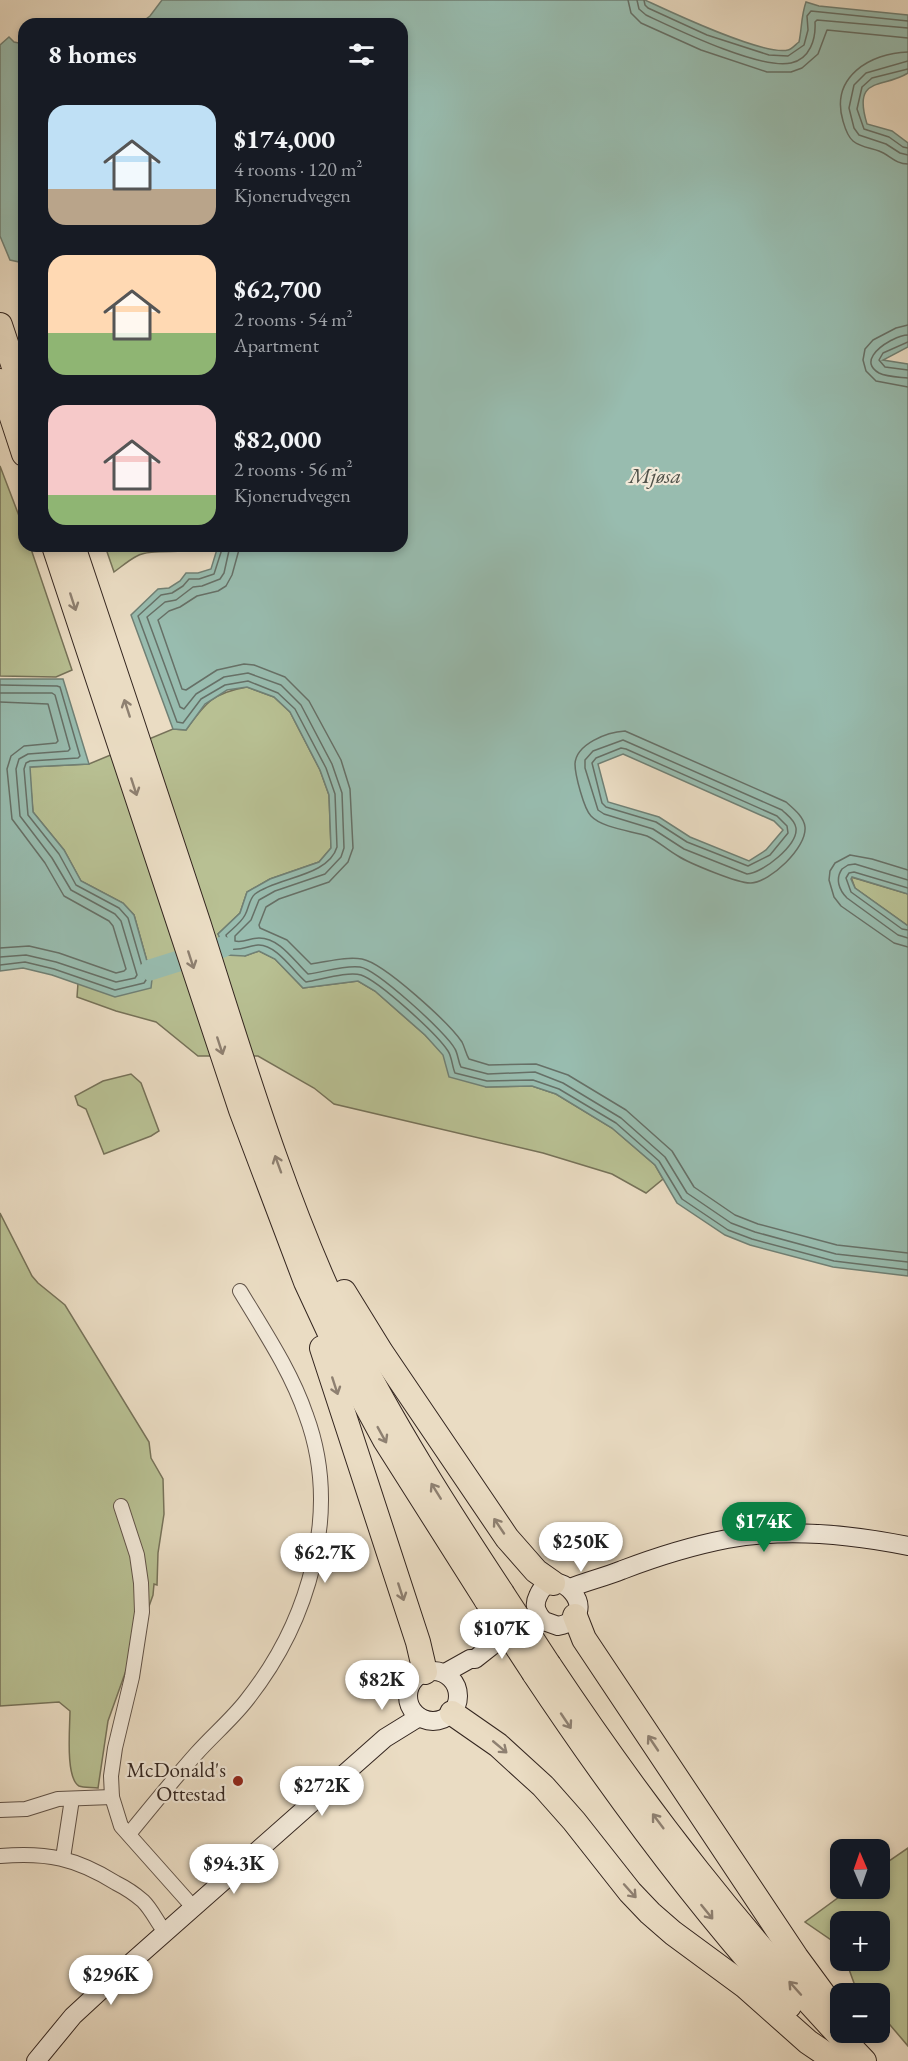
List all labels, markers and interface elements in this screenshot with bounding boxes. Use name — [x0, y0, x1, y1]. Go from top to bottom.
text: 8 homes — [48, 37, 137, 71]
icon: filters — [345, 38, 378, 71]
text: $174,000 — [234, 122, 335, 156]
icon: home — [96, 129, 168, 201]
text: 4 rooms · 120 m² — [234, 156, 362, 182]
text: Kjonerudvegen — [234, 182, 351, 208]
text: $62,700 — [234, 272, 321, 306]
icon: home — [96, 279, 168, 351]
text: 2 rooms · 54 m² — [234, 306, 353, 332]
text: Apartment — [234, 332, 319, 358]
text: $82,000 — [234, 422, 321, 456]
icon: home — [96, 429, 168, 501]
text: 2 rooms · 56 m² — [234, 456, 353, 482]
water label: Mjøsa — [627, 461, 681, 490]
text: Kjonerudvegen — [234, 482, 351, 508]
one-way arrow — [68, 592, 79, 611]
one-way arrow — [121, 699, 132, 718]
one-way arrow — [129, 777, 140, 796]
one-way arrow — [186, 950, 197, 969]
one-way arrow — [215, 1036, 226, 1055]
one-way arrow — [272, 1155, 283, 1173]
one-way arrow — [330, 1376, 341, 1395]
one-way arrow — [377, 1426, 389, 1443]
one-way arrow — [429, 1483, 441, 1500]
pin: $174K — [722, 1502, 806, 1553]
text: $174K — [736, 1508, 792, 1534]
one-way arrow — [493, 1519, 505, 1535]
pin: $250K — [539, 1522, 623, 1573]
text: $250K — [553, 1528, 609, 1554]
pin: $62.7K — [276, 1533, 374, 1584]
text: $62.7K — [294, 1539, 356, 1565]
one-way arrow — [397, 1582, 408, 1601]
pin: $107K — [460, 1609, 544, 1660]
text: $107K — [474, 1615, 530, 1641]
pin: $82K — [346, 1660, 418, 1711]
text: $82K — [359, 1666, 405, 1692]
one-way arrow — [560, 1713, 572, 1729]
one-way arrow — [647, 1735, 659, 1752]
one-way arrow — [491, 1741, 507, 1754]
place label: McDonald's Ottestad — [127, 1756, 226, 1807]
pin: $272K — [280, 1766, 364, 1817]
text: $272K — [294, 1772, 350, 1798]
marker: McDonald's Ottestad — [231, 1774, 245, 1788]
one-way arrow — [651, 1813, 664, 1829]
north arrow — [830, 1839, 890, 1899]
map controls — [830, 1839, 890, 2043]
pin: $94.3K — [185, 1844, 283, 1895]
text: $94.3K — [203, 1850, 265, 1876]
one-way arrow — [623, 1884, 637, 1899]
one-way arrow — [701, 1904, 714, 1920]
button: + — [830, 1911, 890, 1971]
pin: $296K — [69, 1955, 153, 2006]
text: $296K — [83, 1961, 139, 1987]
one-way arrow — [788, 1981, 802, 1996]
button: − — [830, 1983, 890, 2043]

